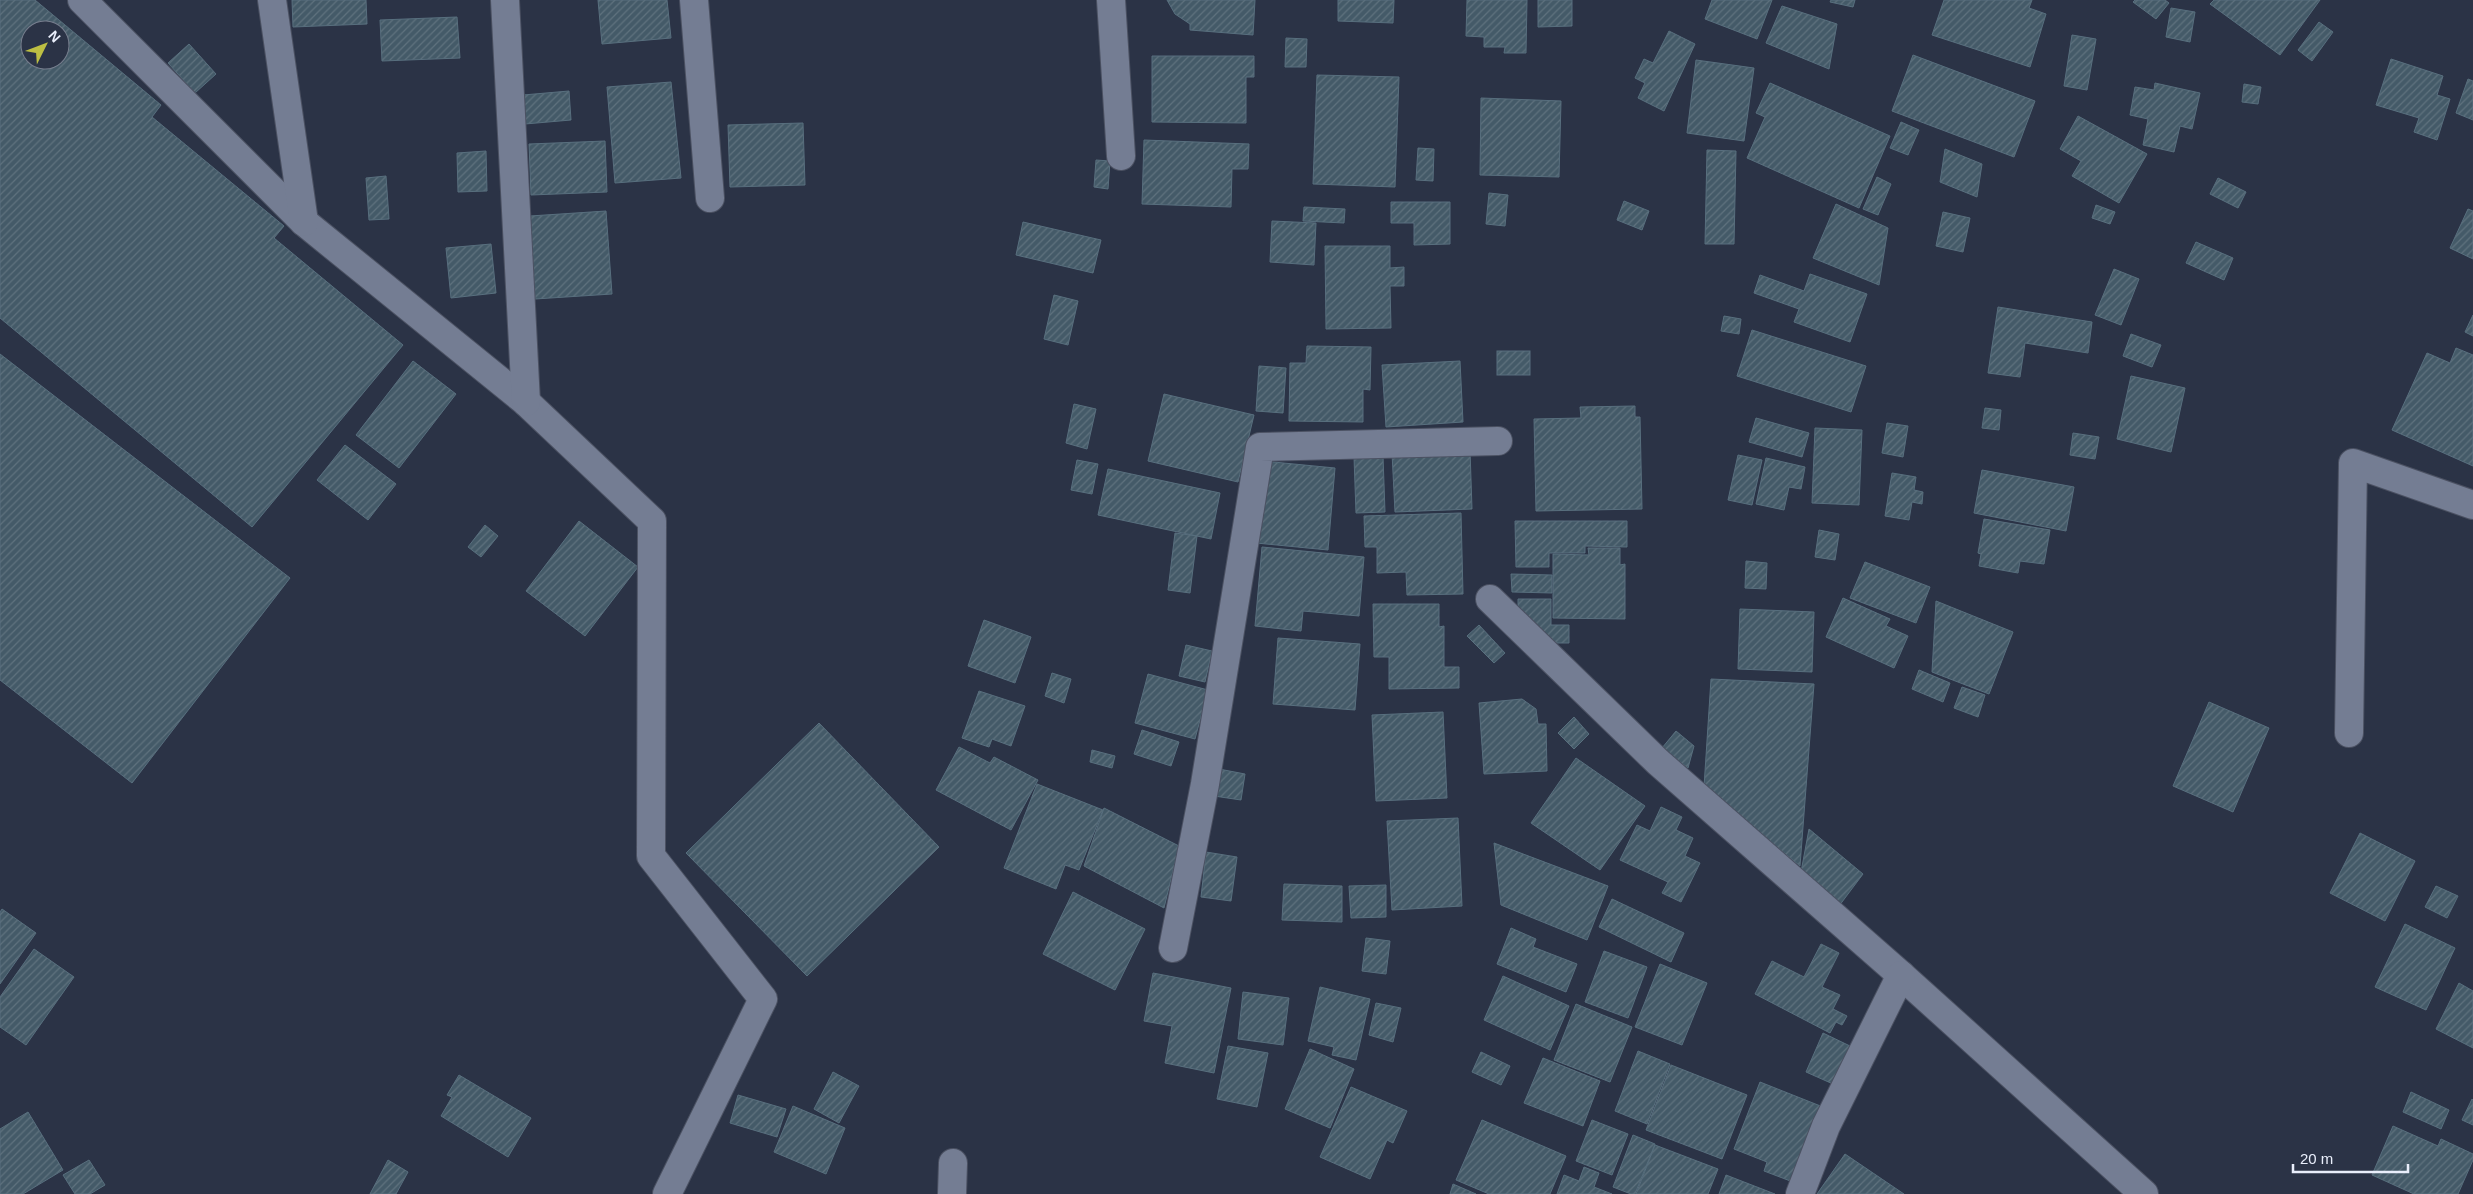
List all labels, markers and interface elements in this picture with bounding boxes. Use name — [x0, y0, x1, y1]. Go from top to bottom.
north arrow — [20, 20, 70, 70]
text: N — [45, 27, 64, 45]
scale bar — [2293, 1142, 2408, 1174]
text: 20 m — [2300, 1150, 2333, 1167]

